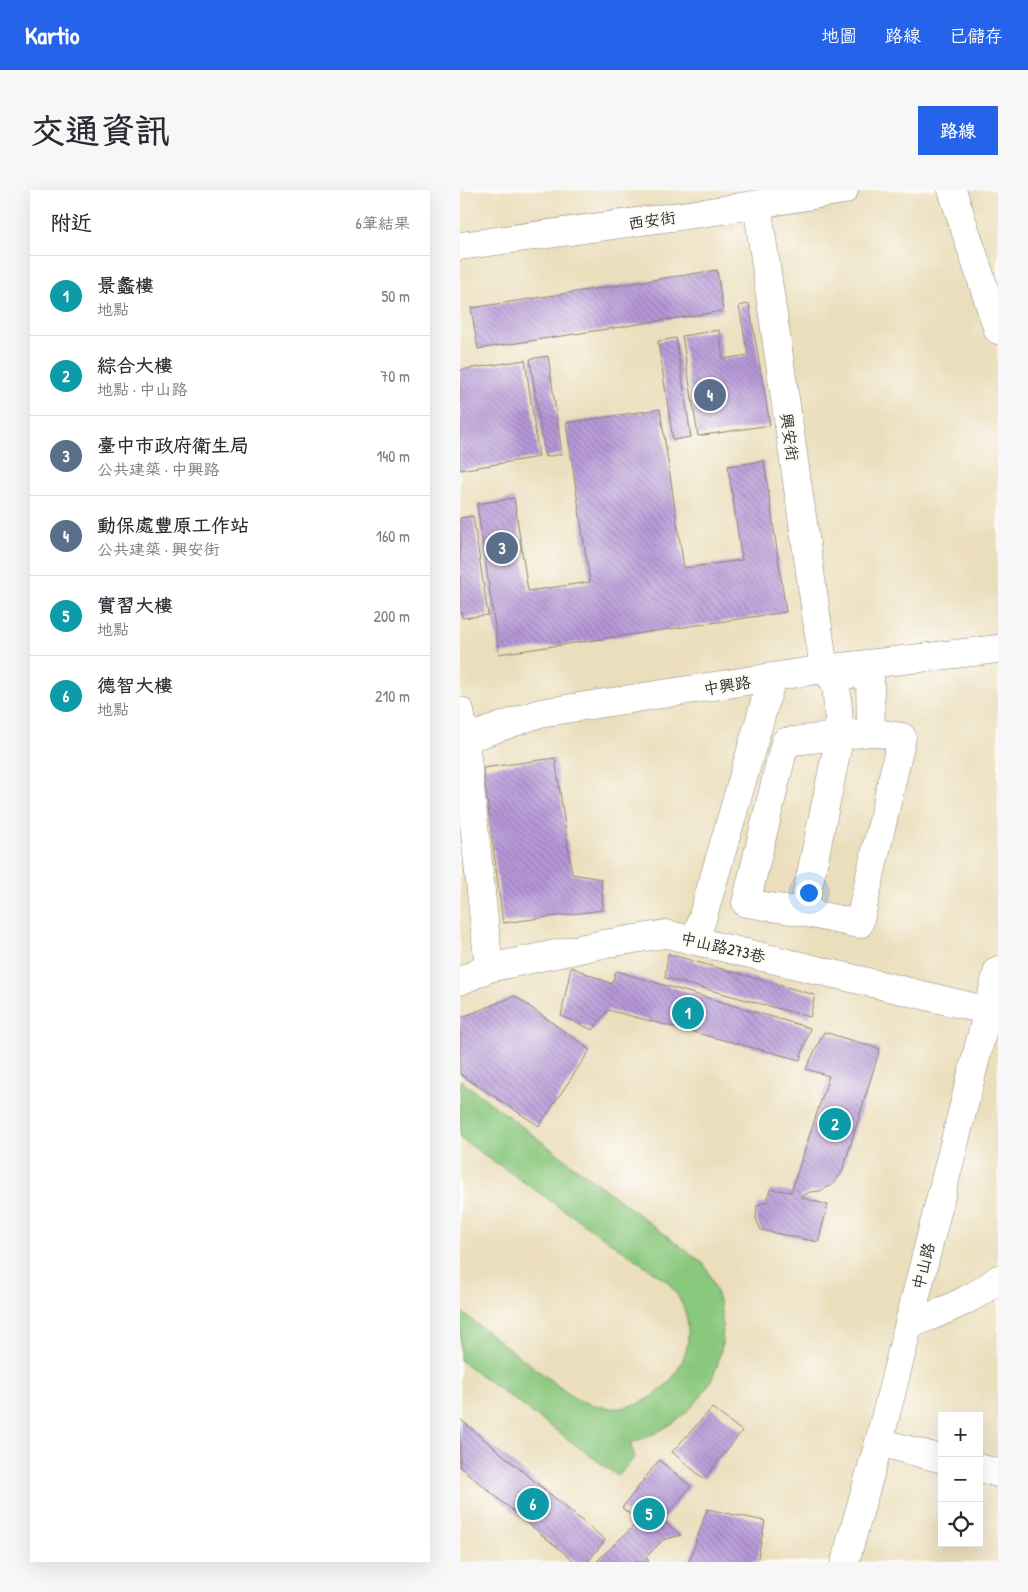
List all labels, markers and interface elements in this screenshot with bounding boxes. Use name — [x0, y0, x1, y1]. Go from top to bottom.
text: Kartio — [25, 19, 80, 51]
text: 地圖 — [821, 23, 857, 48]
text: 路線 — [885, 23, 921, 48]
text: 已儲存 — [949, 23, 1003, 48]
button: 路線 — [918, 106, 998, 155]
text: 交通資訊 — [30, 107, 170, 154]
street label: 西安街 — [627, 206, 677, 234]
text: 附近 — [50, 208, 92, 237]
text: 6筆結果 — [356, 212, 410, 234]
text: 景蠡樓 — [97, 272, 154, 298]
text: 1 — [63, 285, 69, 307]
text: 50 m — [382, 285, 410, 307]
text: 地點 — [97, 298, 129, 320]
text: 綜合大樓 — [97, 352, 173, 378]
text: 2 — [62, 365, 70, 387]
text: 70 m — [380, 365, 410, 387]
pin: 4 — [694, 376, 726, 414]
text: 地點 · 中山路 — [97, 378, 188, 400]
street label: 興安街 — [776, 412, 804, 462]
text: 臺中市政府衛生局 — [97, 432, 249, 458]
text: 3 — [62, 445, 70, 467]
text: 140 m — [376, 445, 410, 467]
text: 公共建築 · 中興路 — [97, 458, 220, 480]
text: 動保處豐原工作站 — [97, 512, 249, 538]
text: 4 — [63, 525, 69, 547]
text: 160 m — [376, 525, 410, 547]
pin: 3 — [486, 529, 518, 567]
text: 公共建築 · 興安街 — [97, 538, 220, 560]
text: 實習大樓 — [97, 592, 173, 618]
text: 5 — [63, 605, 69, 627]
text: 200 m — [374, 605, 410, 627]
text: 地點 — [97, 618, 129, 640]
street label: 中興路 — [702, 670, 752, 700]
text: 德智大樓 — [97, 672, 173, 698]
text: 6 — [63, 685, 69, 707]
text: 210 m — [375, 685, 410, 707]
text: 地點 — [97, 698, 129, 720]
your location — [796, 880, 822, 906]
street label: 中山路273巷 — [678, 927, 768, 967]
pin: 1 — [672, 994, 704, 1032]
pin: 2 — [819, 1105, 851, 1143]
street label: 中山路 — [907, 1240, 939, 1292]
map controls — [938, 1412, 983, 1547]
button: + — [938, 1412, 983, 1457]
button: − — [938, 1457, 983, 1502]
pin: 6 — [517, 1485, 549, 1523]
pin: 5 — [633, 1495, 665, 1533]
button: locate — [938, 1502, 983, 1547]

